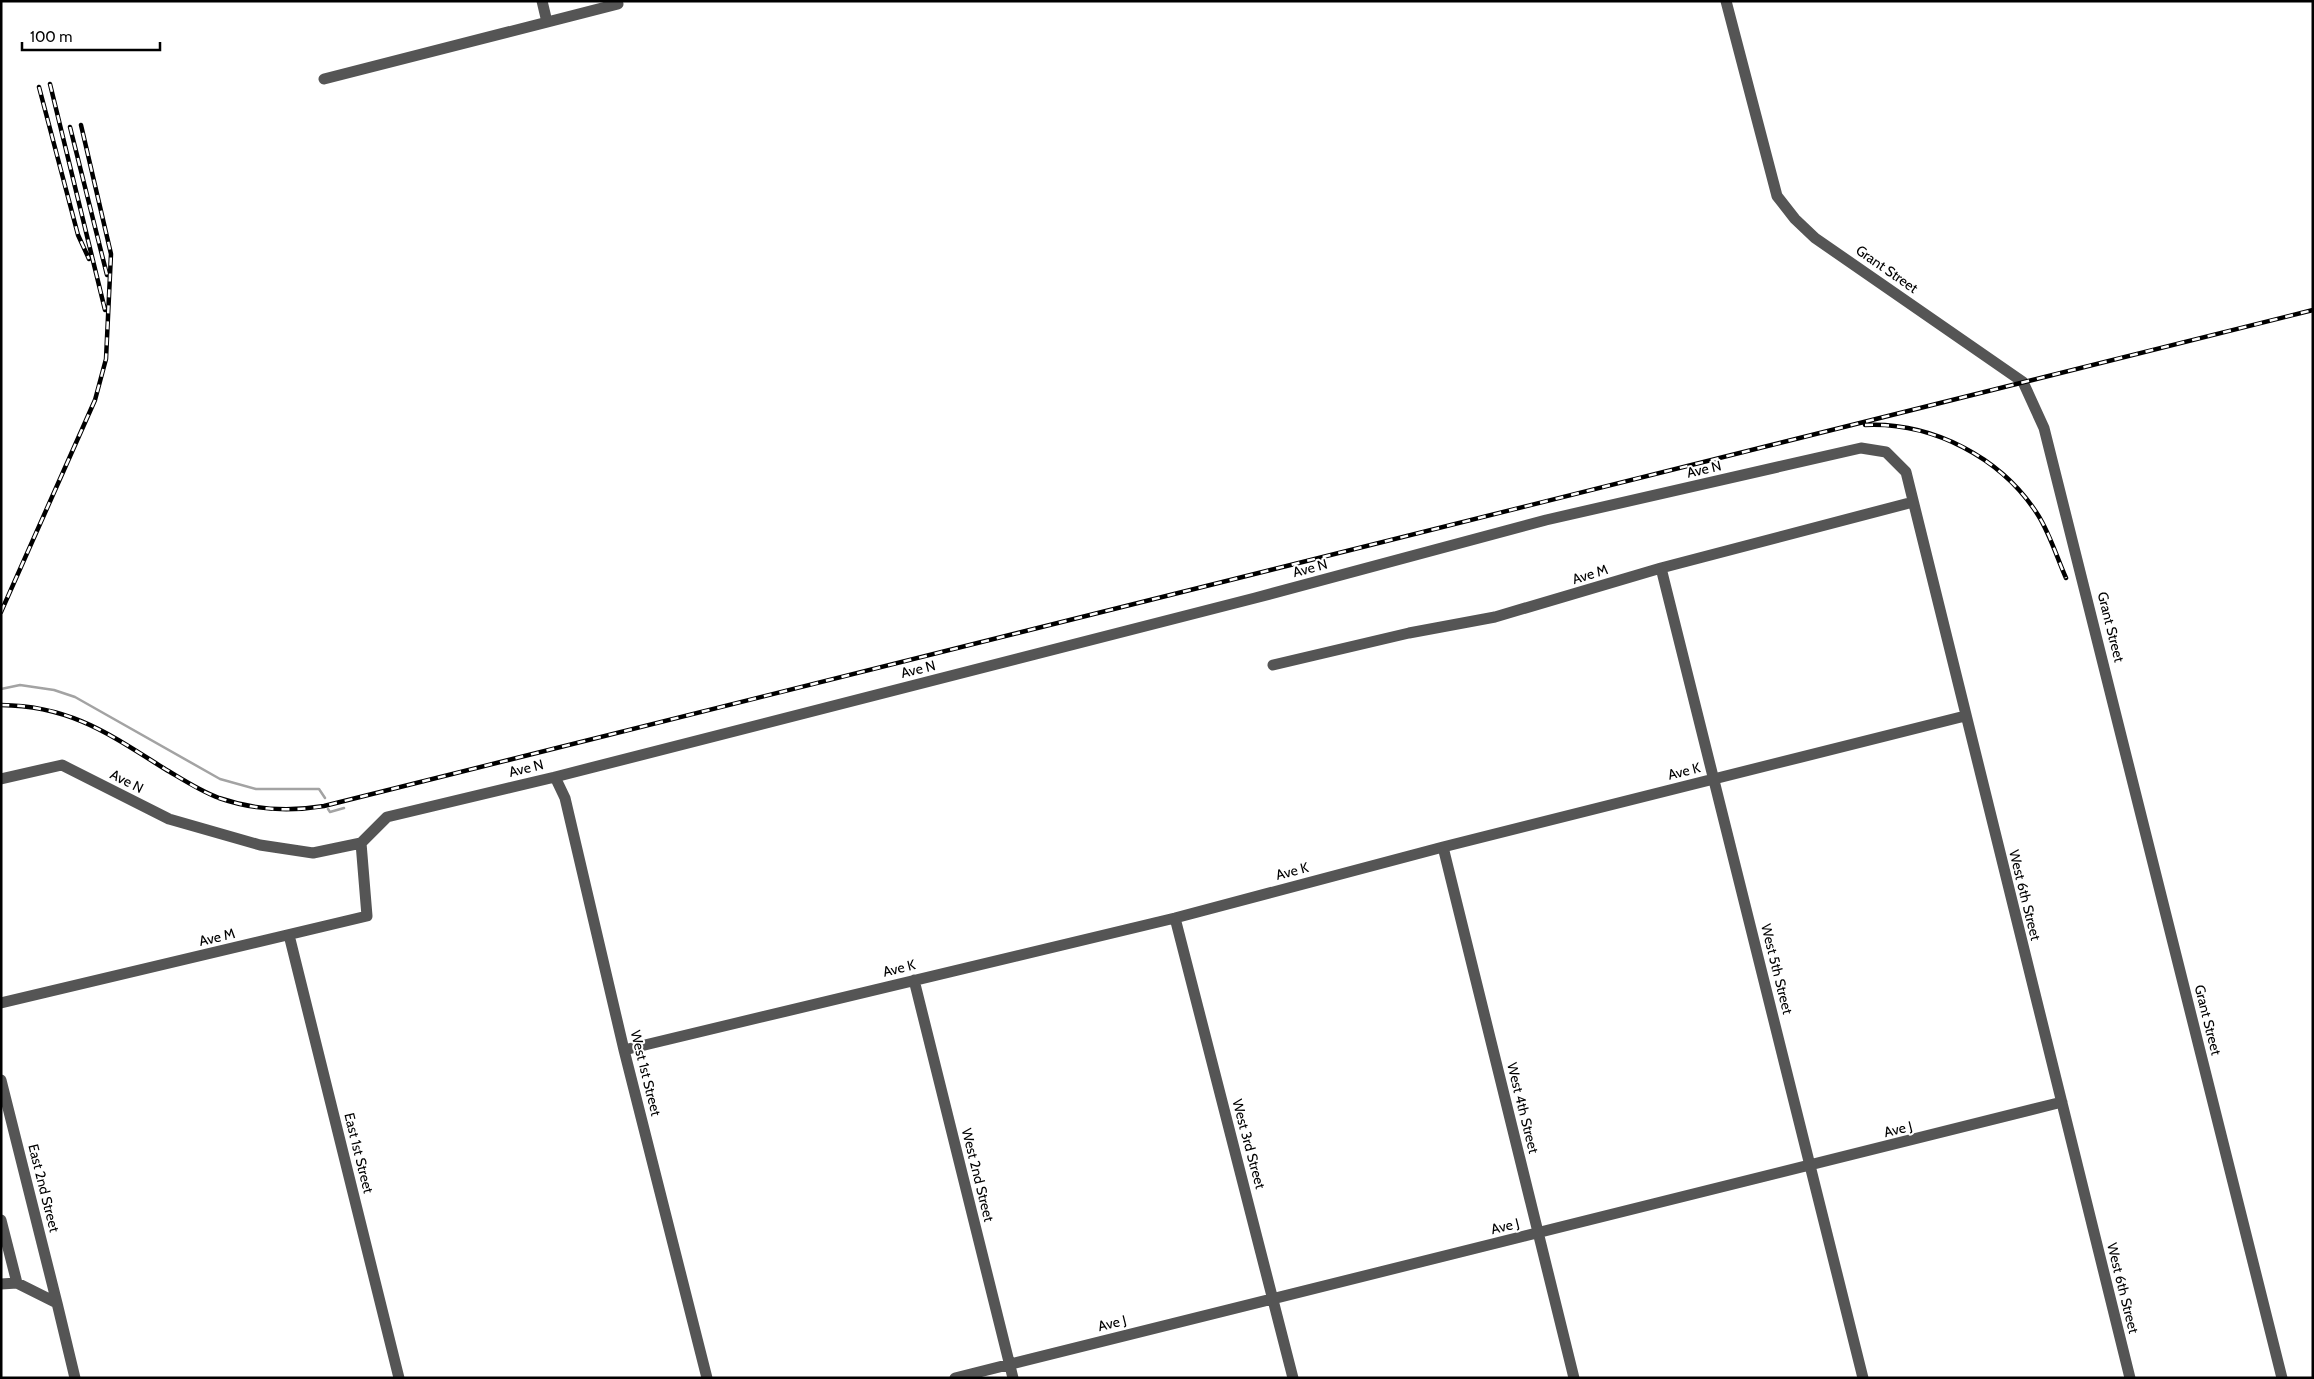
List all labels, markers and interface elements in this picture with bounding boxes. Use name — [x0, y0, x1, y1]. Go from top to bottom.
scale bar — [22, 20, 160, 52]
text: 100 m — [30, 28, 72, 46]
street label: Grant Street — [1852, 241, 1922, 297]
street label: Ave N — [1685, 456, 1723, 482]
street label: Ave N — [1291, 555, 1329, 581]
street label: Ave M — [1570, 560, 1610, 588]
street label: Grant Street — [2094, 590, 2129, 664]
street label: Ave N — [899, 656, 937, 682]
street label: Ave N — [507, 755, 545, 781]
street label: Ave K — [1666, 758, 1702, 784]
street label: Ave N — [107, 765, 147, 797]
street label: West 6th Street — [2005, 848, 2045, 943]
street label: Ave K — [1274, 858, 1310, 884]
street label: West 5th Street — [1757, 922, 1797, 1016]
street label: Ave M — [197, 924, 237, 950]
street label: Ave K — [881, 955, 917, 981]
street label: Grant Street — [2191, 983, 2226, 1057]
street label: West 1st Street — [627, 1028, 665, 1118]
street label: West 4th Street — [1503, 1061, 1543, 1156]
street label: West 3rd Street — [1228, 1097, 1270, 1191]
street label: East 1st Street — [340, 1111, 378, 1195]
street label: Ave J — [1882, 1117, 1914, 1141]
street label: West 2nd Street — [958, 1126, 998, 1224]
street label: East 2nd Street — [24, 1142, 64, 1234]
street label: Ave J — [1489, 1214, 1521, 1238]
street label: West 6th Street — [2103, 1241, 2143, 1336]
street label: Ave J — [1096, 1311, 1128, 1335]

